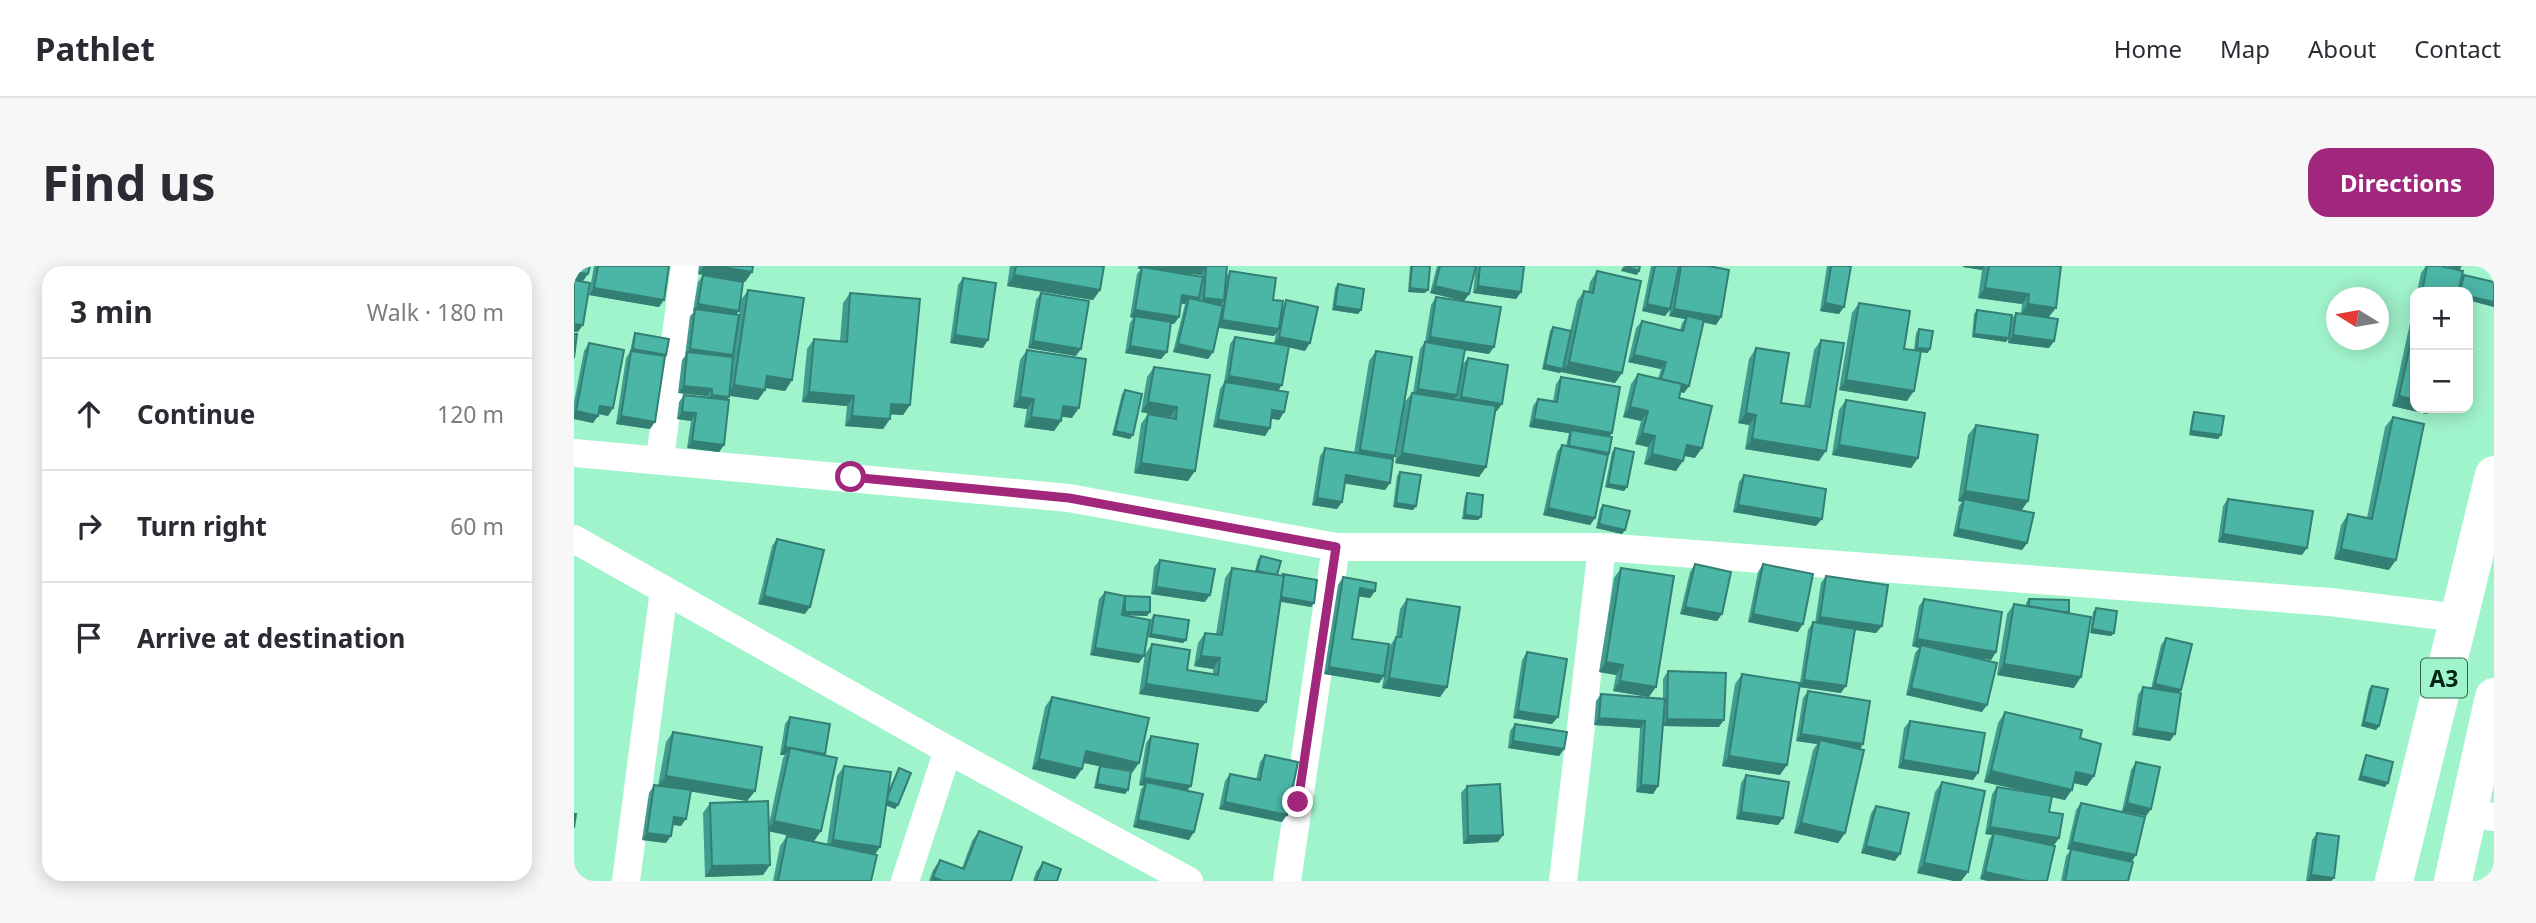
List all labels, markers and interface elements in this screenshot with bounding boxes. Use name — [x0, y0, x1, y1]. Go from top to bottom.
text: Pathlet — [35, 26, 155, 71]
text: Home — [2114, 32, 2182, 65]
text: Map — [2220, 32, 2270, 65]
text: About — [2308, 32, 2376, 65]
text: Contact — [2414, 32, 2501, 65]
button: Directions — [2308, 148, 2494, 217]
text: Find us — [42, 149, 216, 215]
north arrow — [2326, 287, 2389, 350]
map controls — [2410, 287, 2473, 413]
button: + — [2410, 287, 2473, 350]
text: 3 min — [70, 291, 153, 332]
text: Walk · 180 m — [367, 296, 504, 328]
button: − — [2410, 350, 2473, 413]
icon: ahead — [70, 395, 108, 433]
text: Continue — [137, 396, 255, 432]
text: 120 m — [437, 398, 504, 430]
route start — [835, 461, 866, 492]
icon: right — [70, 507, 108, 545]
text: Turn right — [137, 508, 267, 544]
text: 60 m — [450, 510, 504, 542]
icon: arrive — [70, 619, 108, 657]
text: Arrive at destination — [137, 620, 406, 656]
road number: A3 — [2421, 658, 2467, 698]
route end — [1282, 786, 1313, 817]

